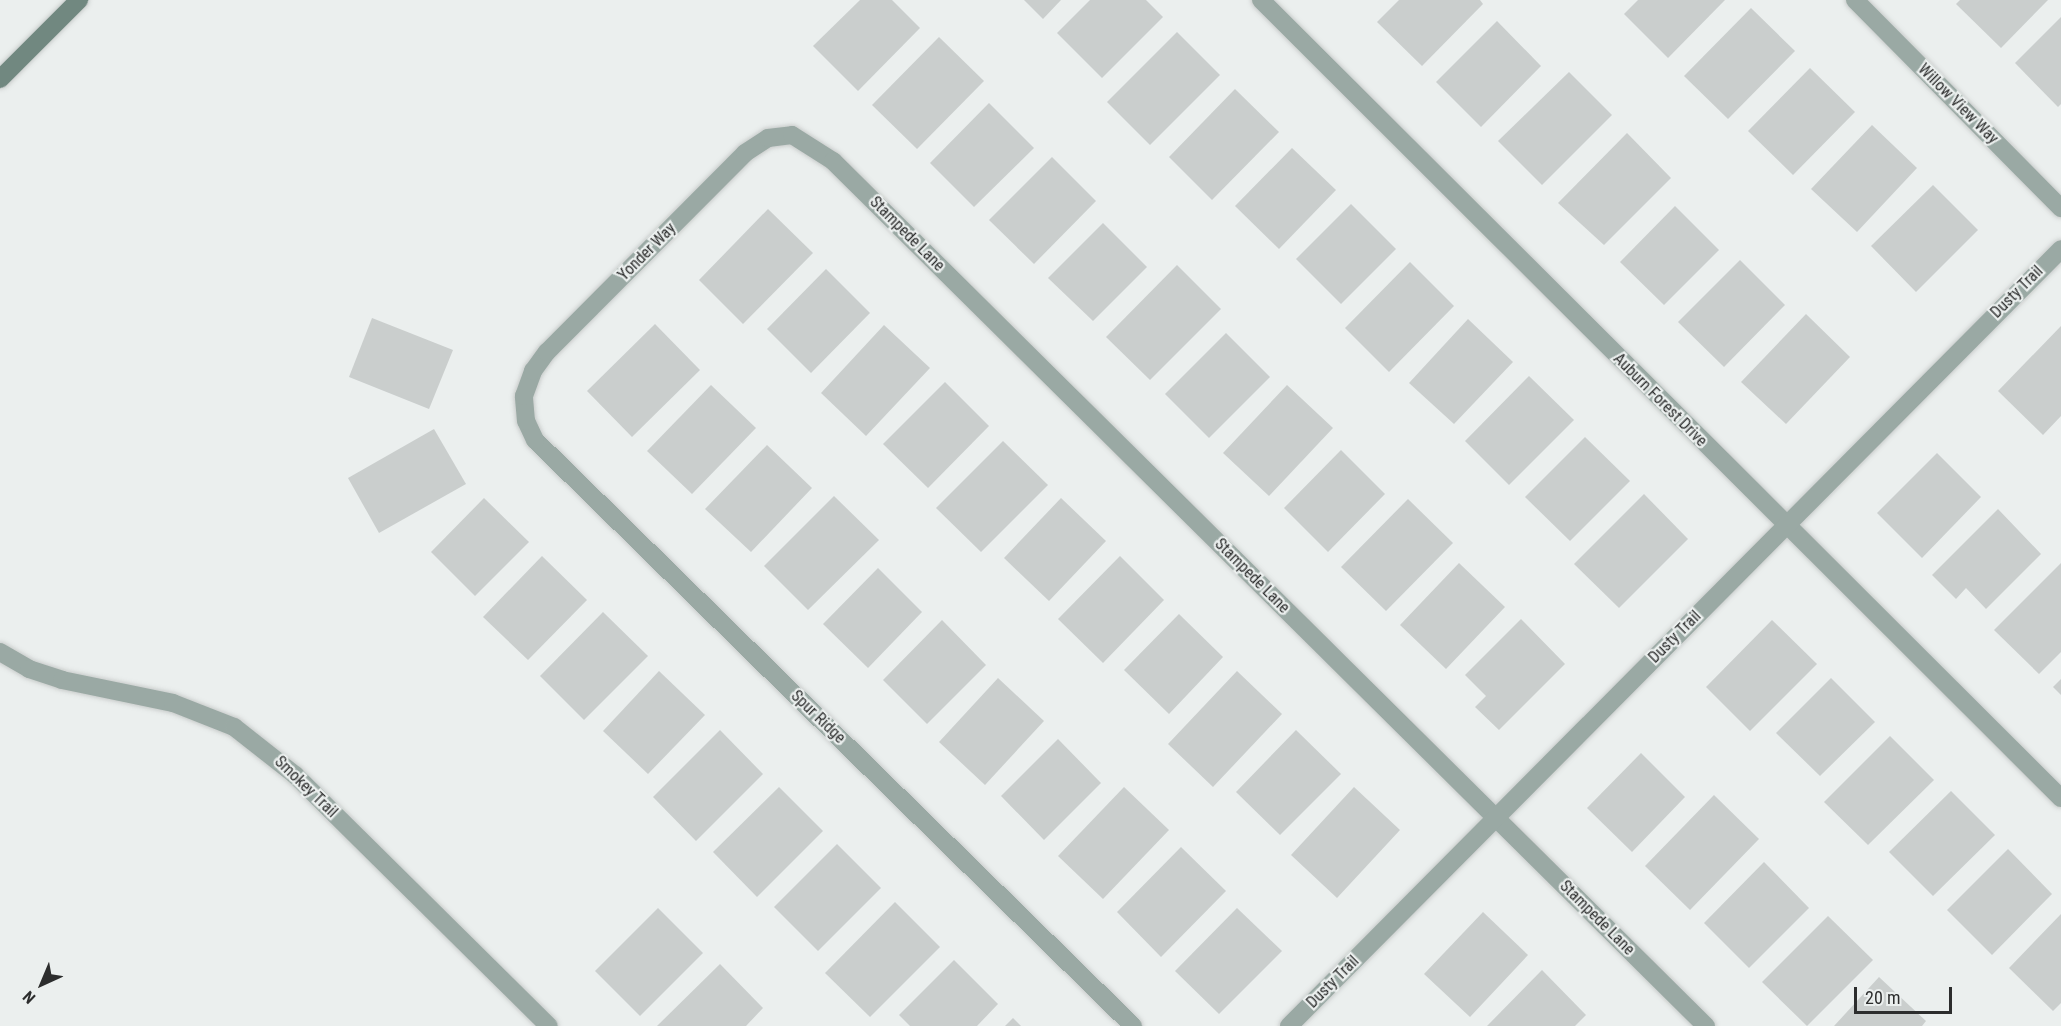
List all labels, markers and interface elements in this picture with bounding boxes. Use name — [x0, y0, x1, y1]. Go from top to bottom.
street label: Willow View Way — [1914, 60, 2002, 148]
street label: Stampede Lane — [866, 193, 948, 275]
street label: Yonder Way — [614, 219, 680, 285]
street label: Dusty Trail — [1987, 262, 2047, 322]
street label: Auburn Forest Drive — [1609, 349, 1711, 451]
street label: Stampede Lane — [1211, 535, 1293, 617]
street label: Dusty Trail — [1645, 607, 1705, 667]
street label: Spur Ridge — [787, 686, 849, 748]
street label: Smokey Trail — [270, 752, 342, 822]
street label: Stampede Lane — [1556, 877, 1638, 959]
street label: Dusty Trail — [1303, 952, 1363, 1012]
north arrow — [12, 954, 72, 1014]
scale bar — [1857, 975, 1954, 1013]
text: N — [19, 987, 39, 1008]
text: 20 m — [1865, 987, 1900, 1008]

